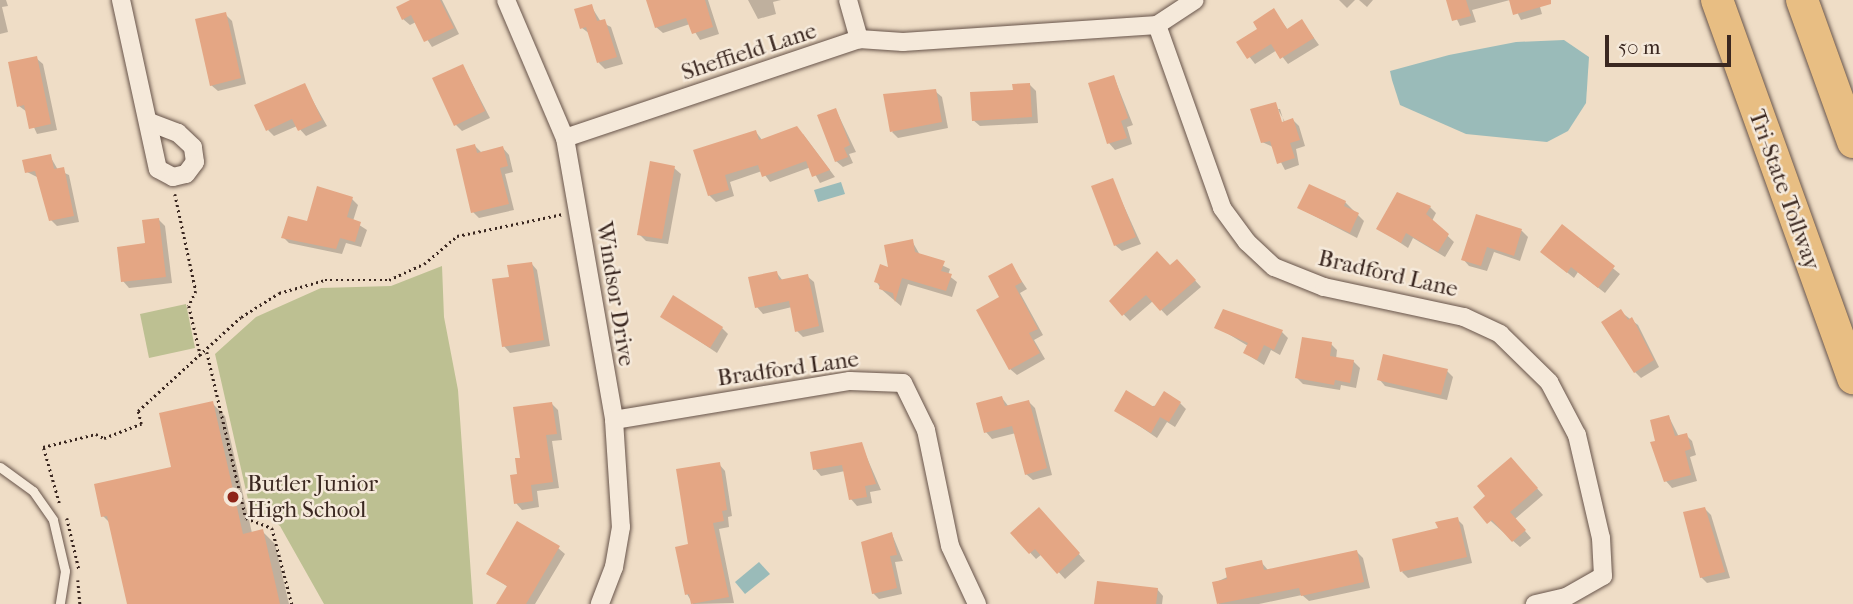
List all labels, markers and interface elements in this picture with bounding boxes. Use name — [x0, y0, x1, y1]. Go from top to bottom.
street label: Sheffield Lane — [678, 17, 820, 87]
scale bar — [1608, 21, 1734, 65]
text: 50 m — [1618, 35, 1661, 59]
street label: Tri-State Tollway — [1742, 106, 1826, 274]
street label: Windsor Drive — [590, 220, 640, 368]
street label: Bradford Lane — [1315, 245, 1461, 303]
street label: Bradford Lane — [715, 345, 861, 393]
place label: Butler Junior High School — [247, 470, 378, 524]
marker: Butler Junior High School — [225, 489, 241, 505]

